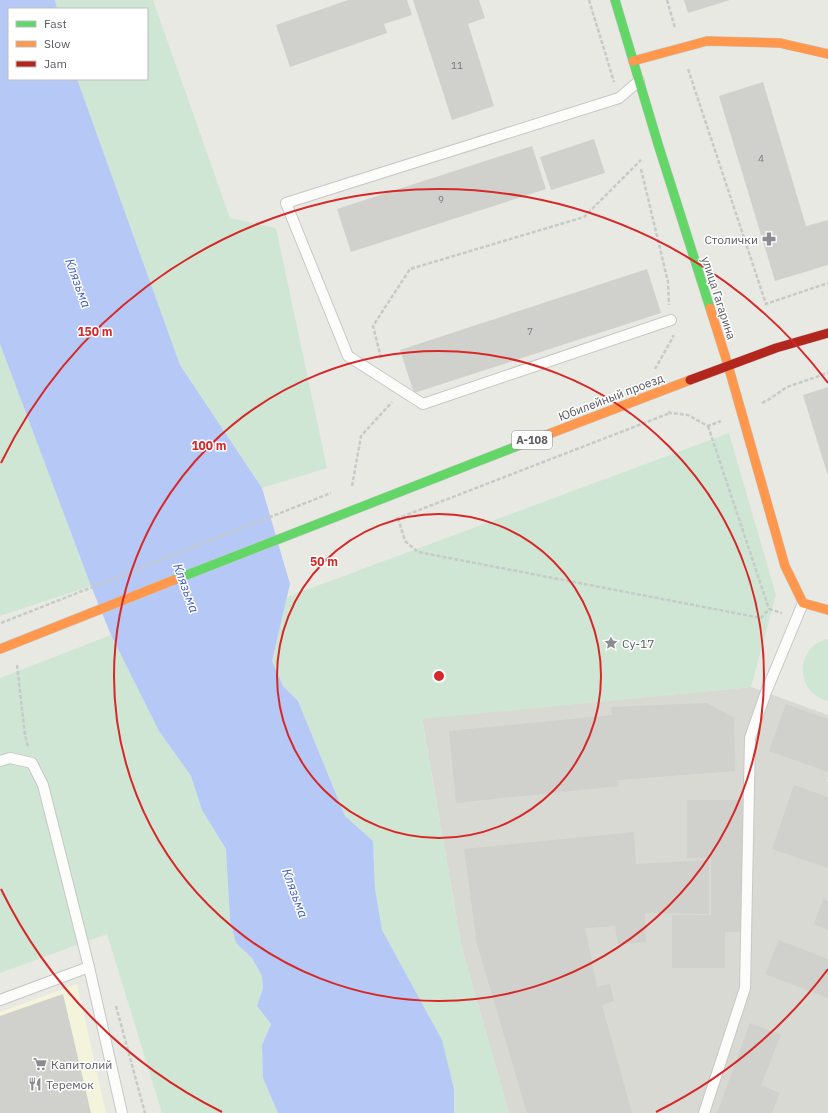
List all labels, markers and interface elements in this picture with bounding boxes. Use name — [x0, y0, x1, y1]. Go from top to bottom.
legend — [8, 8, 148, 80]
text: Fast — [44, 16, 67, 31]
text: Slow — [44, 36, 70, 51]
text: Jam — [44, 56, 67, 71]
house number: 11 — [451, 59, 463, 72]
house number: 4 — [758, 152, 764, 165]
house number: 9 — [438, 193, 444, 206]
pharmacy icon: Столички — [761, 231, 777, 247]
place label: Столички — [704, 232, 758, 247]
street label: улица Гагарина — [699, 255, 740, 342]
water label: Клязьма — [61, 256, 95, 310]
text: 150 m — [77, 324, 113, 339]
house number: 7 — [527, 325, 533, 338]
street label: Юбилейный проезд — [556, 370, 666, 424]
road number: А-108 — [512, 431, 552, 449]
text: 100 m — [191, 438, 227, 453]
text: 50 m — [310, 554, 338, 569]
water label: Клязьма — [169, 561, 203, 615]
place icon: Су-17 — [603, 635, 619, 651]
place label: Су-17 — [622, 636, 655, 651]
centre of rings — [432, 669, 446, 683]
water label: Клязьма — [278, 866, 312, 920]
supermarket icon: Капитолий — [32, 1056, 48, 1072]
place label: Капитолий — [51, 1057, 112, 1072]
restaurant icon: Теремок — [27, 1076, 43, 1092]
place label: Теремок — [46, 1077, 94, 1092]

